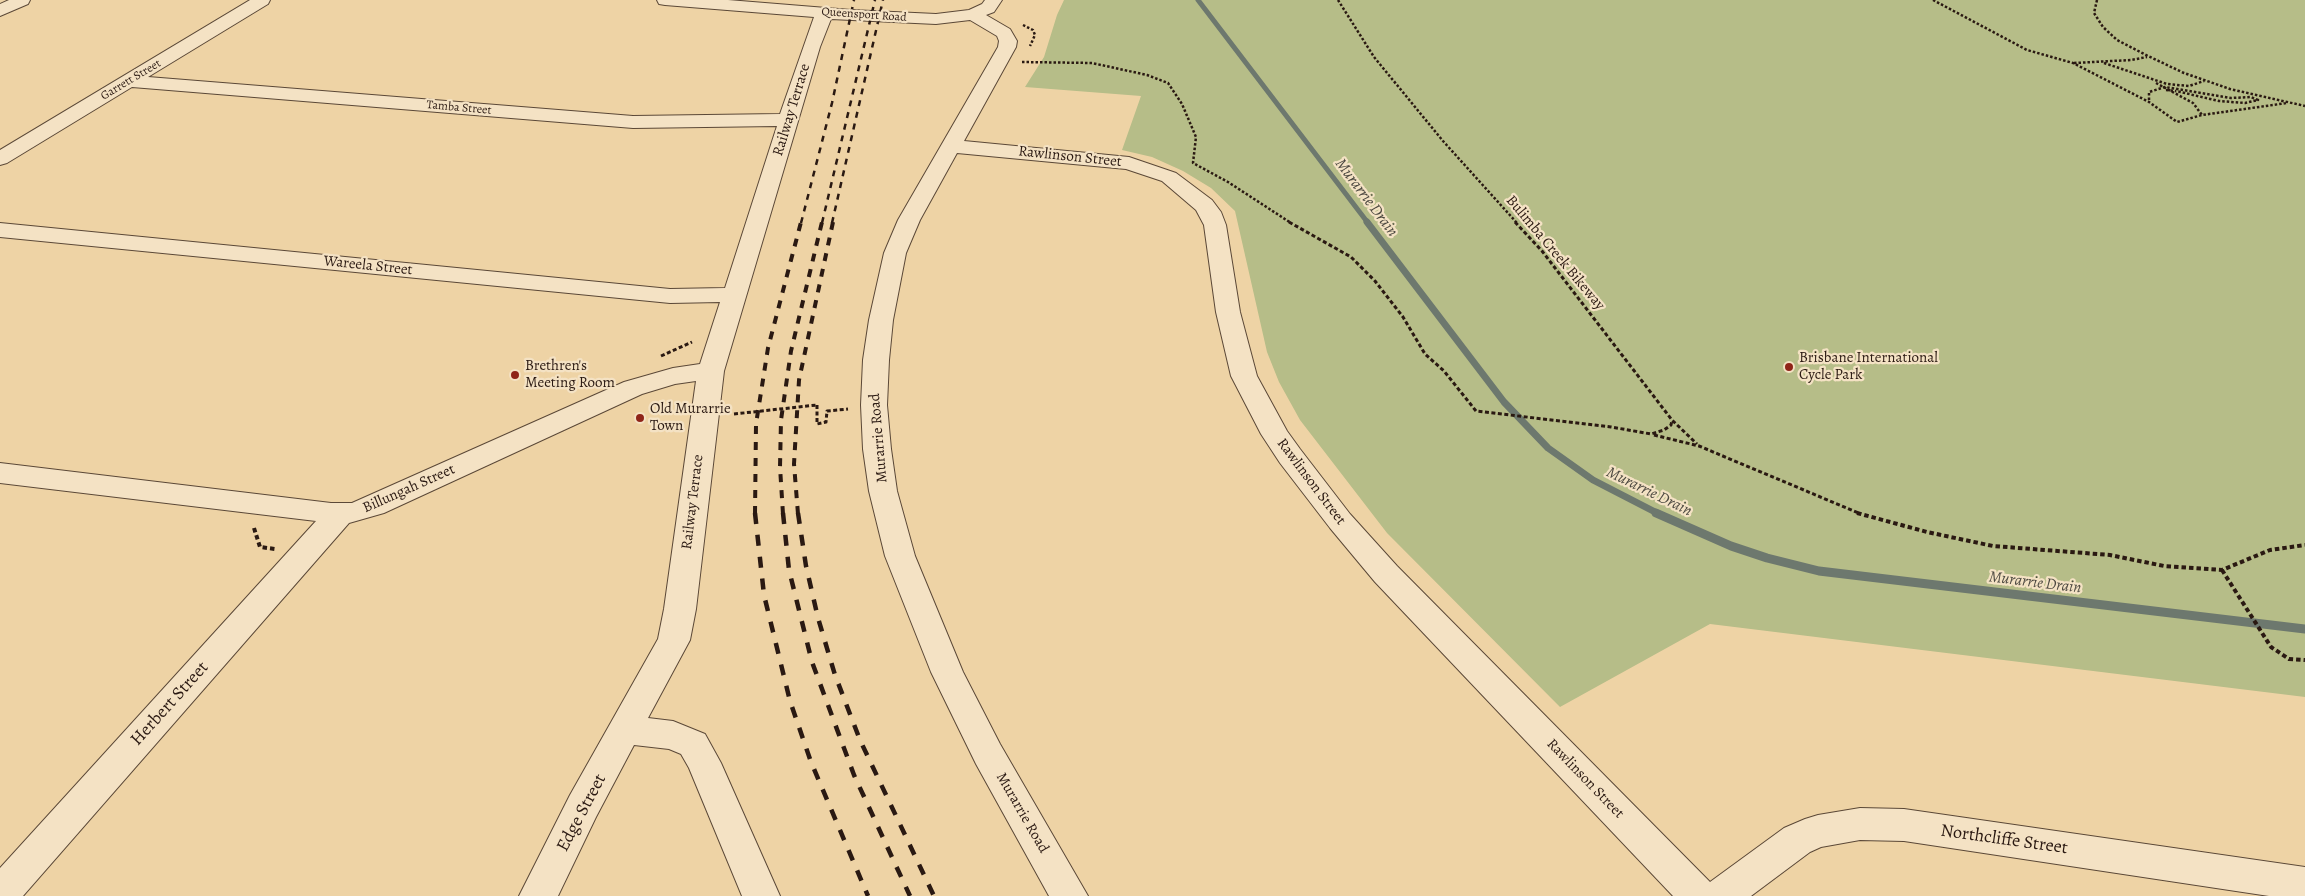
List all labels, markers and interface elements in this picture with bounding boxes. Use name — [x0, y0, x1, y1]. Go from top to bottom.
street label: Queensport Road — [821, 5, 907, 25]
street label: Garrett Street — [98, 56, 164, 104]
street label: Railway Terrace — [769, 62, 815, 158]
street label: Tamba Street — [426, 98, 492, 118]
street label: Rawlinson Street — [1017, 143, 1123, 171]
water label: Murarrie Drain — [1330, 155, 1402, 241]
street label: Bulimba Creek Bikeway — [1502, 192, 1608, 314]
street label: Wareela Street — [323, 252, 413, 280]
place label: Brisbane International Cycle Park — [1799, 349, 1938, 384]
place label: Brethren's Meeting Room — [525, 357, 615, 392]
marker: Brisbane International Cycle Park — [1783, 361, 1795, 373]
marker: Brethren's Meeting Room — [509, 369, 521, 381]
street label: Murarrie Road — [866, 393, 892, 483]
place label: Old Murarrie Town — [650, 400, 731, 435]
marker: Old Murarrie Town — [634, 412, 646, 424]
street label: Rawlinson Street — [1273, 435, 1349, 529]
street label: Railway Terrace — [678, 453, 708, 551]
street label: Billungah Street — [360, 461, 458, 517]
water label: Murarrie Drain — [1603, 463, 1695, 521]
water label: Murarrie Drain — [1988, 568, 2082, 598]
street label: Herbert Street — [126, 657, 214, 751]
street label: Rawlinson Street — [1542, 735, 1628, 823]
street label: Murarrie Road — [992, 770, 1052, 856]
street label: Edge Street — [553, 771, 611, 855]
street label: Northcliffe Street — [1939, 820, 2069, 860]

